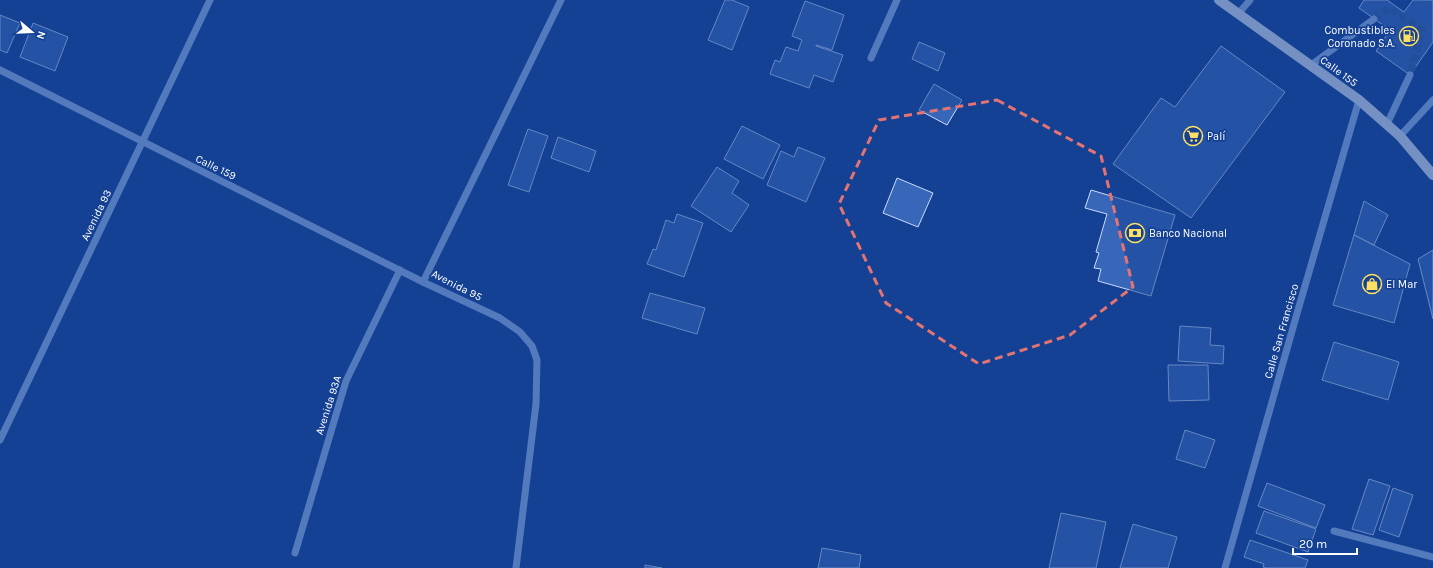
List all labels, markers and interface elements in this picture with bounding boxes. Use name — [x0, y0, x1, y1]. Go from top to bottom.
north arrow — [12, 12, 52, 52]
place label: Combustibles Coronado S.A. — [1325, 24, 1395, 50]
fuel station icon: Combustibles Coronado S.A. — [1398, 25, 1420, 47]
text: N — [34, 29, 48, 41]
street label: Calle 155 — [1317, 53, 1360, 89]
supermarket icon: Palí — [1182, 125, 1204, 147]
place label: Palí — [1207, 130, 1226, 143]
street label: Calle 159 — [193, 152, 238, 183]
street label: Avenida 93 — [79, 188, 114, 243]
bank icon: Banco Nacional — [1124, 222, 1146, 244]
place label: Banco Nacional — [1149, 227, 1227, 240]
street label: Avenida 95 — [429, 267, 484, 304]
shop icon: El Mar — [1361, 273, 1383, 295]
place label: El Mar — [1386, 278, 1417, 291]
street label: Calle San Francisco — [1262, 282, 1301, 380]
street label: Avenida 93A — [313, 373, 344, 436]
scale bar — [1293, 530, 1357, 556]
text: 20 m — [1299, 537, 1327, 551]

